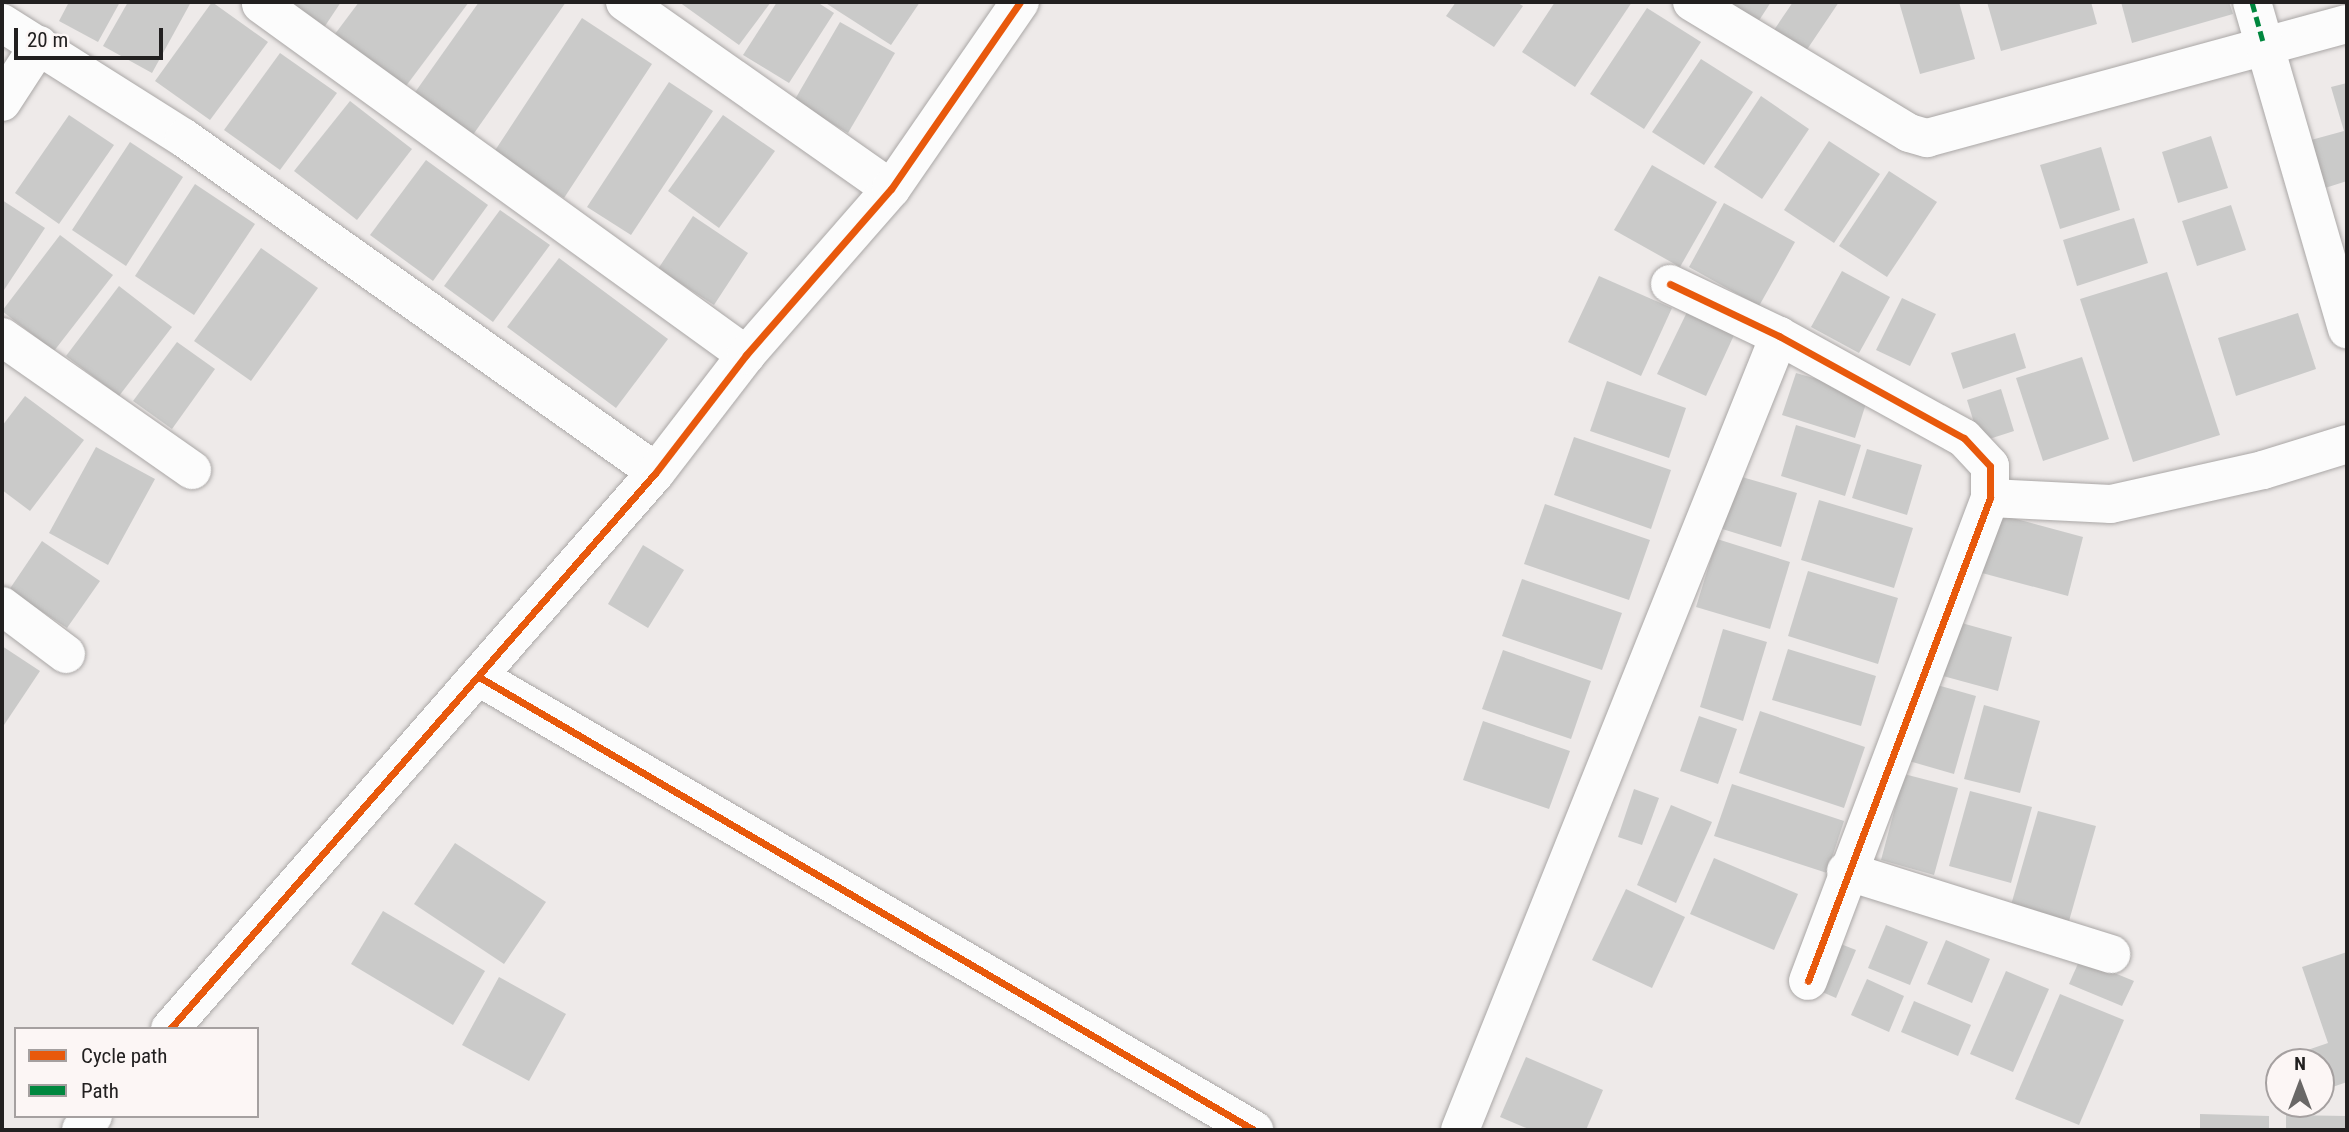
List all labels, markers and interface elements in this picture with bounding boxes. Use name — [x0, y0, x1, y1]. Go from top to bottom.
scale bar — [18, 14, 166, 58]
text: 20 m — [27, 28, 68, 52]
legend — [14, 1027, 259, 1118]
text: Cycle path — [81, 1044, 167, 1068]
north arrow — [2265, 1048, 2335, 1118]
text: N — [2294, 1052, 2306, 1075]
text: Path — [81, 1079, 119, 1103]

